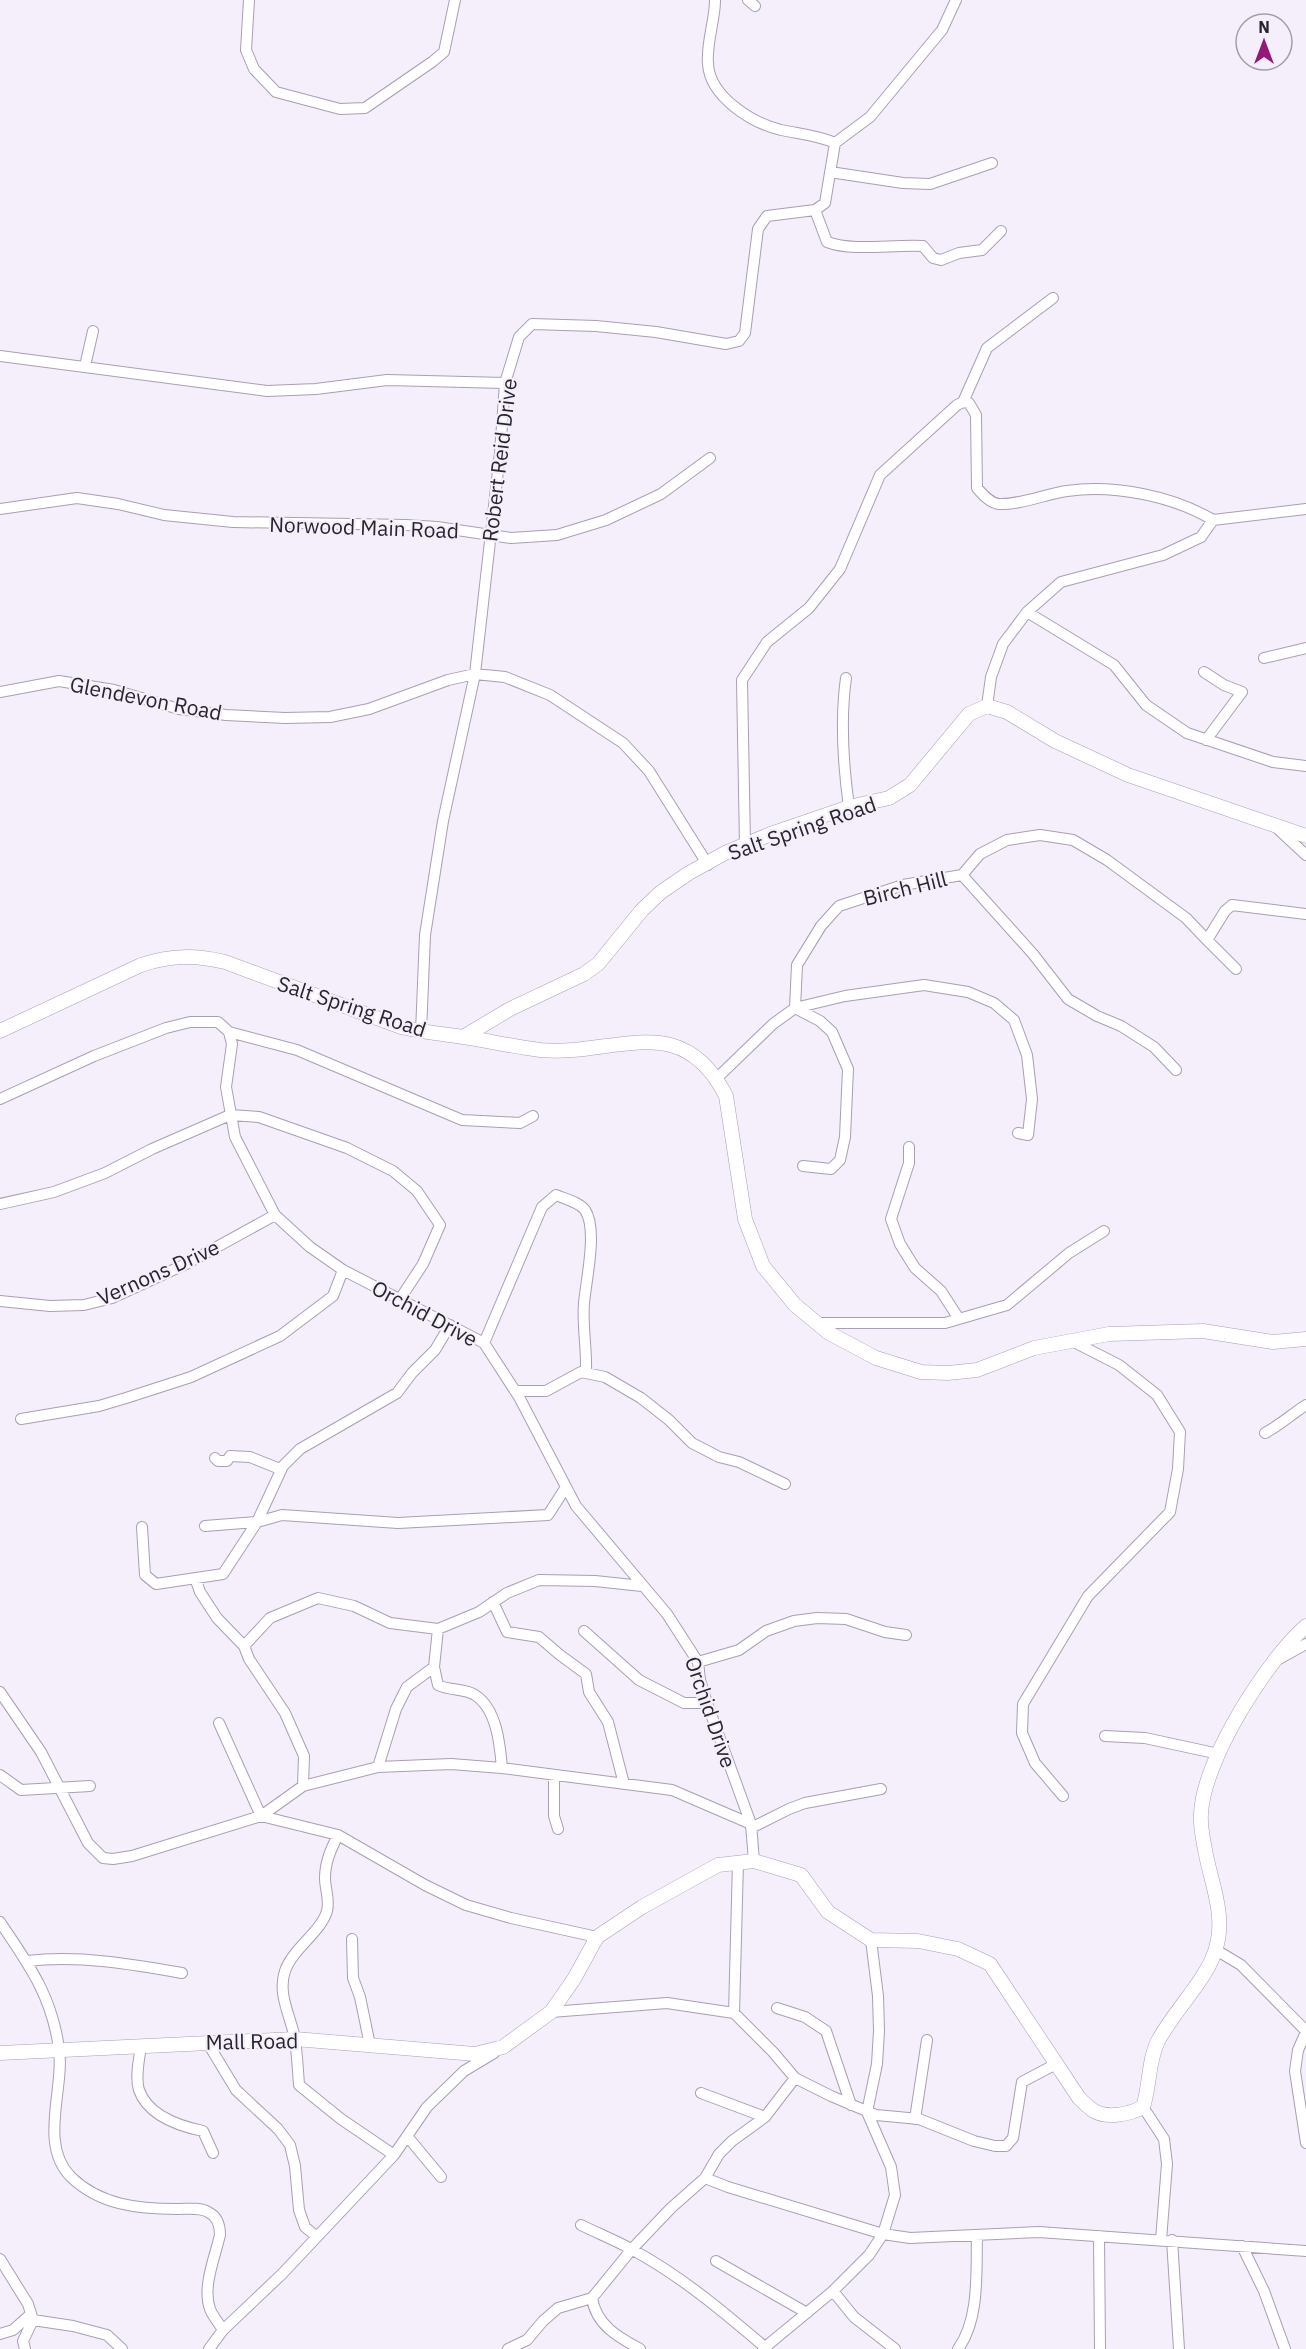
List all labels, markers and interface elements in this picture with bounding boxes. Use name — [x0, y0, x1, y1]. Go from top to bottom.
north arrow — [1234, 12, 1294, 72]
text: N — [1258, 17, 1270, 37]
street label: Robert Reid Drive — [475, 377, 523, 543]
street label: Norwood Main Road — [269, 510, 459, 544]
street label: Glendevon Road — [68, 670, 224, 726]
street label: Salt Spring Road — [724, 790, 880, 866]
street label: Birch Hill — [860, 864, 950, 912]
street label: Salt Spring Road — [274, 969, 430, 1043]
street label: Vernons Drive — [92, 1233, 224, 1311]
street label: Orchid Drive — [367, 1273, 483, 1353]
street label: Orchid Drive — [679, 1653, 743, 1771]
street label: Mall Road — [205, 2026, 299, 2056]

